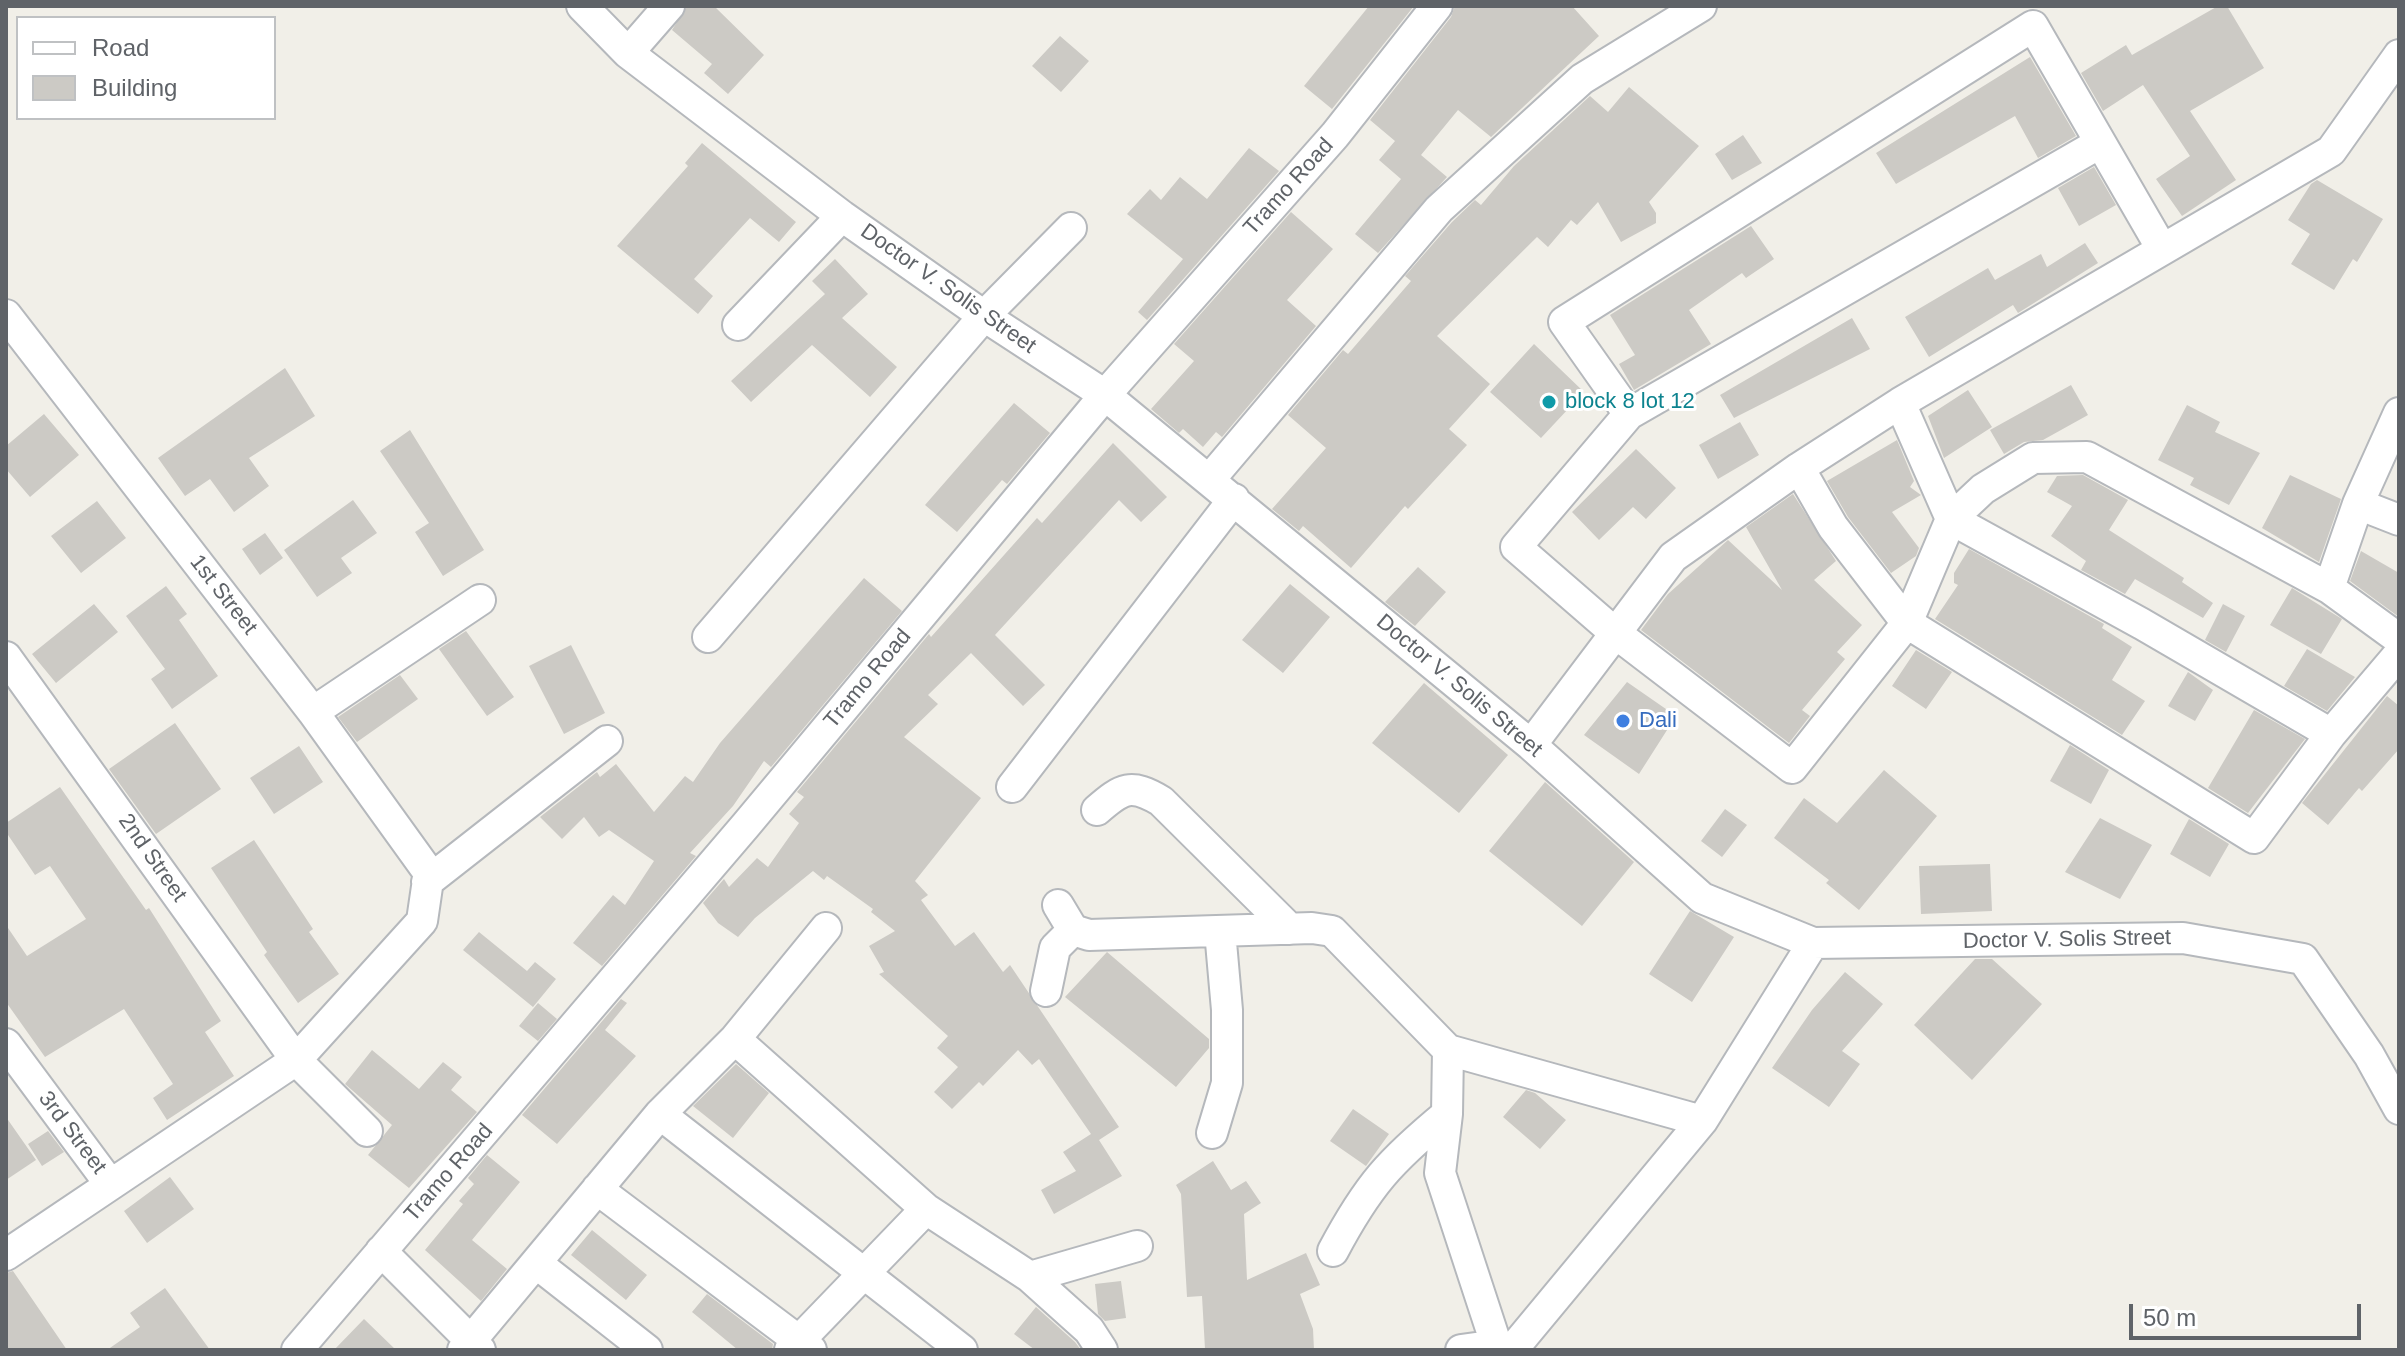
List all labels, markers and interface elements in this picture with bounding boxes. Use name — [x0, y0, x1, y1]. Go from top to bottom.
legend — [16, 16, 276, 120]
text: Road — [92, 34, 149, 61]
text: Building — [92, 74, 177, 101]
street label: Tramo Road — [1239, 133, 1339, 241]
street label: Doctor V. Solis Street — [855, 218, 1041, 360]
place label: block 8 lot 12 — [1565, 389, 1695, 415]
marker: block 8 lot 12 — [1540, 393, 1558, 411]
street label: 1st Street — [184, 550, 262, 640]
street label: Doctor V. Solis Street — [1371, 609, 1547, 763]
street label: Tramo Road — [819, 624, 917, 734]
place label: Dali — [1639, 708, 1677, 734]
marker: Dali — [1614, 712, 1632, 730]
street label: 2nd Street — [112, 809, 192, 907]
street label: Doctor V. Solis Street — [1963, 925, 2171, 955]
street label: 3rd Street — [32, 1086, 112, 1180]
street label: Tramo Road — [399, 1119, 499, 1227]
scale bar — [2133, 1288, 2365, 1338]
text: 50 m — [2143, 1304, 2196, 1331]

